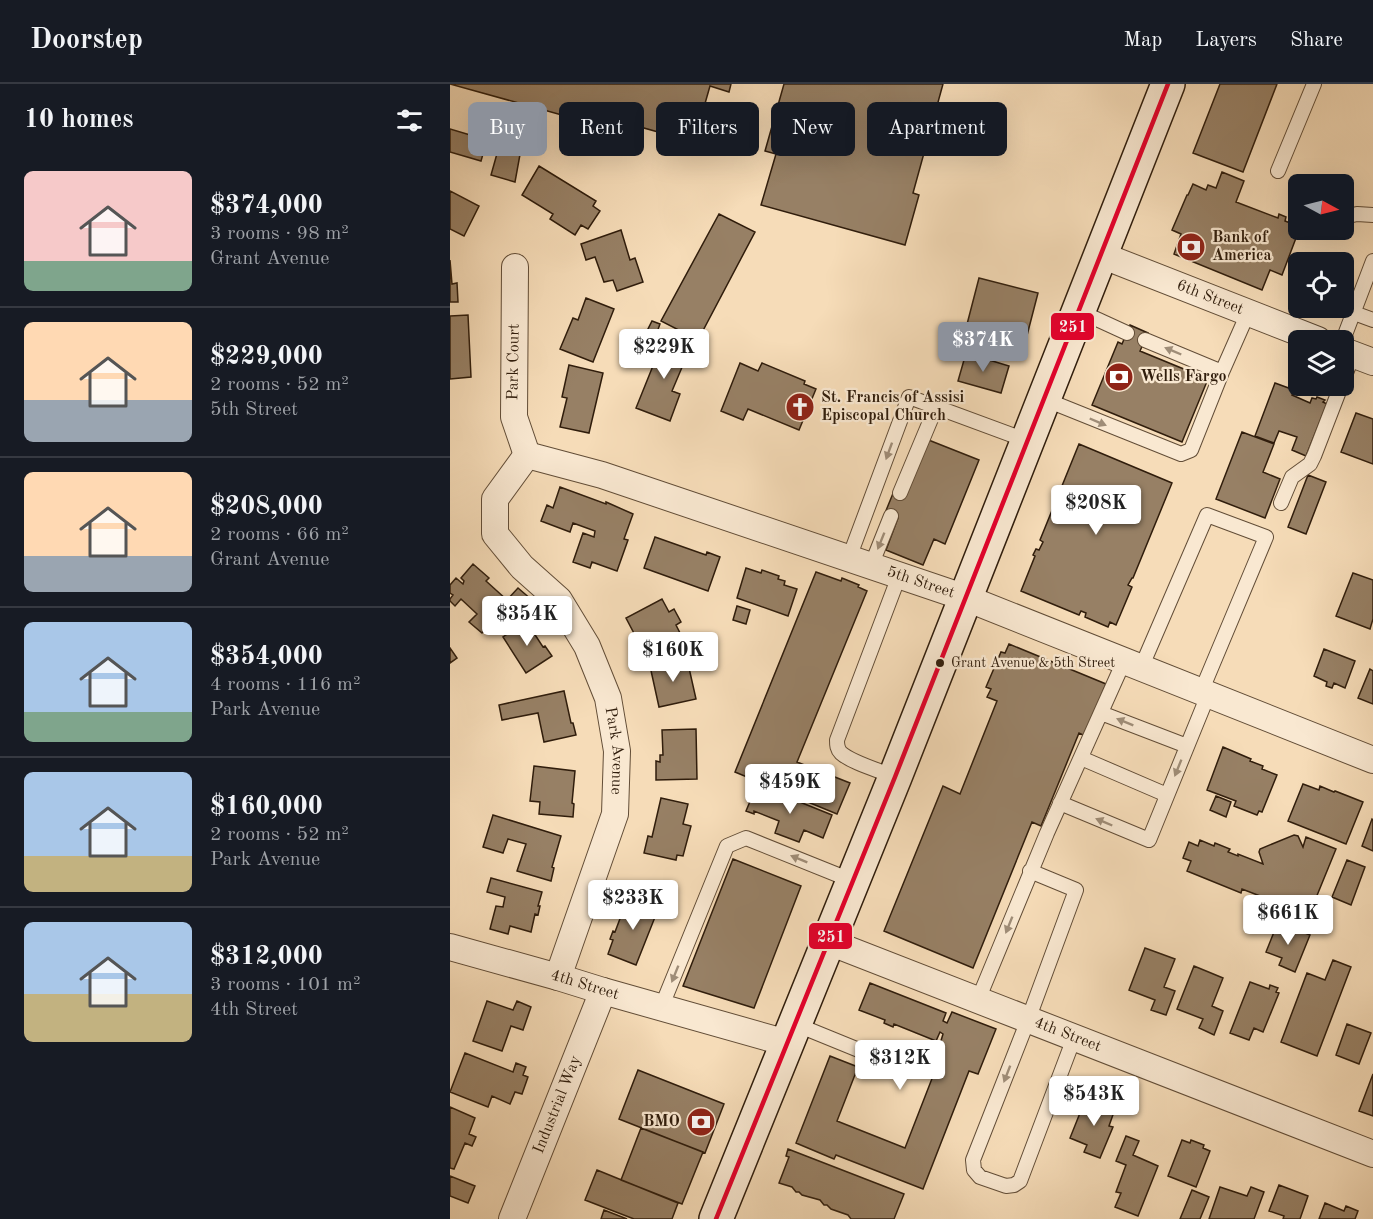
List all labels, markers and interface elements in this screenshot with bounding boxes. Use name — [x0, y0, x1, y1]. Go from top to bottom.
text: Doorstep — [30, 27, 143, 55]
text: Map — [1123, 30, 1162, 51]
text: Layers — [1195, 30, 1257, 51]
text: Share — [1290, 30, 1343, 51]
chip: Buy — [468, 102, 547, 156]
chip: Rent — [559, 102, 644, 156]
chip: Filters — [656, 102, 759, 156]
chip: New — [771, 102, 855, 156]
chip: Apartment — [867, 102, 1007, 156]
icon: filters — [393, 104, 426, 137]
text: 10 homes — [24, 107, 133, 133]
north arrow — [1288, 174, 1354, 240]
map controls — [1288, 174, 1354, 396]
text: $374,000 — [210, 193, 323, 219]
icon: home — [72, 195, 144, 267]
text: 3 rooms · 98 m² — [210, 224, 349, 244]
place label: Bank of America — [1212, 230, 1272, 264]
bank icon: Bank of America — [1175, 231, 1207, 263]
text: Grant Avenue — [210, 249, 329, 269]
button: locate — [1288, 252, 1354, 318]
street label: 6th Street — [1174, 277, 1246, 318]
line badge: 251 — [1050, 312, 1095, 341]
text: 251 — [1059, 320, 1087, 336]
pin: $374K — [941, 322, 1025, 373]
street label: Park Court — [505, 323, 523, 401]
pin: $229K — [622, 329, 706, 380]
button: layers — [1288, 330, 1354, 396]
text: $374K — [952, 331, 1014, 351]
text: $229K — [633, 338, 695, 358]
text: $229,000 — [210, 344, 323, 370]
icon: home — [72, 346, 144, 418]
one-way arrow — [1164, 346, 1182, 356]
bank icon: Wells Fargo — [1103, 361, 1135, 393]
place label: Wells Fargo — [1140, 369, 1227, 385]
text: 2 rooms · 52 m² — [210, 375, 349, 395]
place label: St. Francis of Assisi Episcopal Church — [821, 390, 965, 424]
church icon: St. Francis of Assisi Episcopal Church — [784, 391, 816, 423]
text: 5th Street — [210, 400, 298, 420]
one-way arrow — [1090, 417, 1108, 427]
one-way arrow — [884, 442, 893, 460]
pin: $208K — [1054, 485, 1138, 536]
text: $208,000 — [210, 494, 323, 520]
text: $208K — [1065, 494, 1127, 514]
icon: home — [72, 496, 144, 568]
text: 2 rooms · 66 m² — [210, 525, 349, 545]
one-way arrow — [876, 532, 885, 550]
text: Grant Avenue — [210, 550, 329, 570]
street label: 5th Street — [885, 564, 957, 602]
pin: $354K — [485, 596, 569, 647]
text: $354K — [496, 605, 558, 625]
pin: $160K — [631, 632, 715, 683]
text: $160K — [642, 641, 704, 661]
text: $354,000 — [210, 644, 323, 670]
icon: home — [72, 646, 144, 718]
place label: Grant Avenue & 5th Street — [951, 656, 1115, 670]
marker: Grant Avenue & 5th Street — [934, 657, 946, 669]
text: 4 rooms · 116 m² — [210, 675, 360, 695]
text: Park Avenue — [210, 700, 320, 720]
street label: Park Avenue — [602, 706, 626, 795]
one-way arrow — [1115, 717, 1133, 727]
one-way arrow — [1173, 760, 1183, 778]
pin: $459K — [748, 764, 832, 815]
text: $459K — [759, 773, 821, 793]
text: $160,000 — [210, 794, 323, 820]
icon: home — [72, 796, 144, 868]
one-way arrow — [1096, 817, 1113, 826]
text: 2 rooms · 52 m² — [210, 825, 349, 845]
text: Park Avenue — [210, 850, 320, 870]
one-way arrow — [790, 854, 808, 863]
pin: $233K — [591, 880, 675, 931]
text: $233K — [602, 889, 664, 909]
pin: $661K — [1246, 895, 1330, 946]
text: $661K — [1257, 904, 1319, 924]
one-way arrow — [1004, 916, 1013, 934]
line badge: 251 — [808, 922, 853, 950]
text: 251 — [817, 930, 845, 946]
text: $312,000 — [210, 944, 323, 970]
icon: home — [72, 946, 144, 1018]
one-way arrow — [670, 965, 679, 983]
street label: 4th Street — [549, 967, 621, 1003]
text: 3 rooms · 101 m² — [210, 975, 360, 995]
text: 4th Street — [210, 1000, 298, 1020]
street label: 4th Street — [1032, 1015, 1104, 1055]
pin: $312K — [858, 1040, 942, 1091]
text: $312K — [869, 1049, 931, 1069]
street label: Industrial Way — [531, 1053, 584, 1156]
one-way arrow — [1002, 1066, 1012, 1084]
pin: $543K — [1052, 1076, 1136, 1127]
text: $543K — [1063, 1085, 1125, 1105]
bank icon: BMO — [685, 1106, 717, 1138]
place label: BMO — [643, 1114, 680, 1130]

